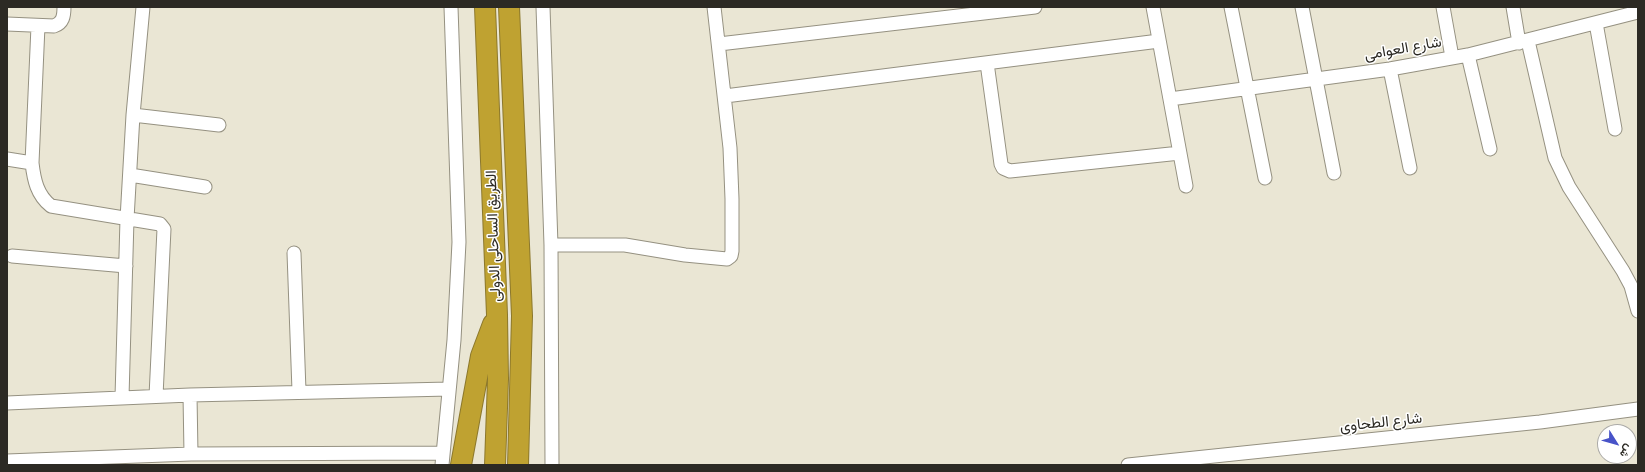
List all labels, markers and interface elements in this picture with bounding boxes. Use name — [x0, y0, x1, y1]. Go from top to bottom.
street label: شارع العوامى — [1363, 33, 1443, 65]
street label: الطريق الساحلى الدولى — [483, 170, 505, 302]
street label: شارع الطحاوى — [1339, 410, 1423, 436]
north arrow — [1597, 424, 1637, 464]
text: ش — [1617, 442, 1635, 460]

